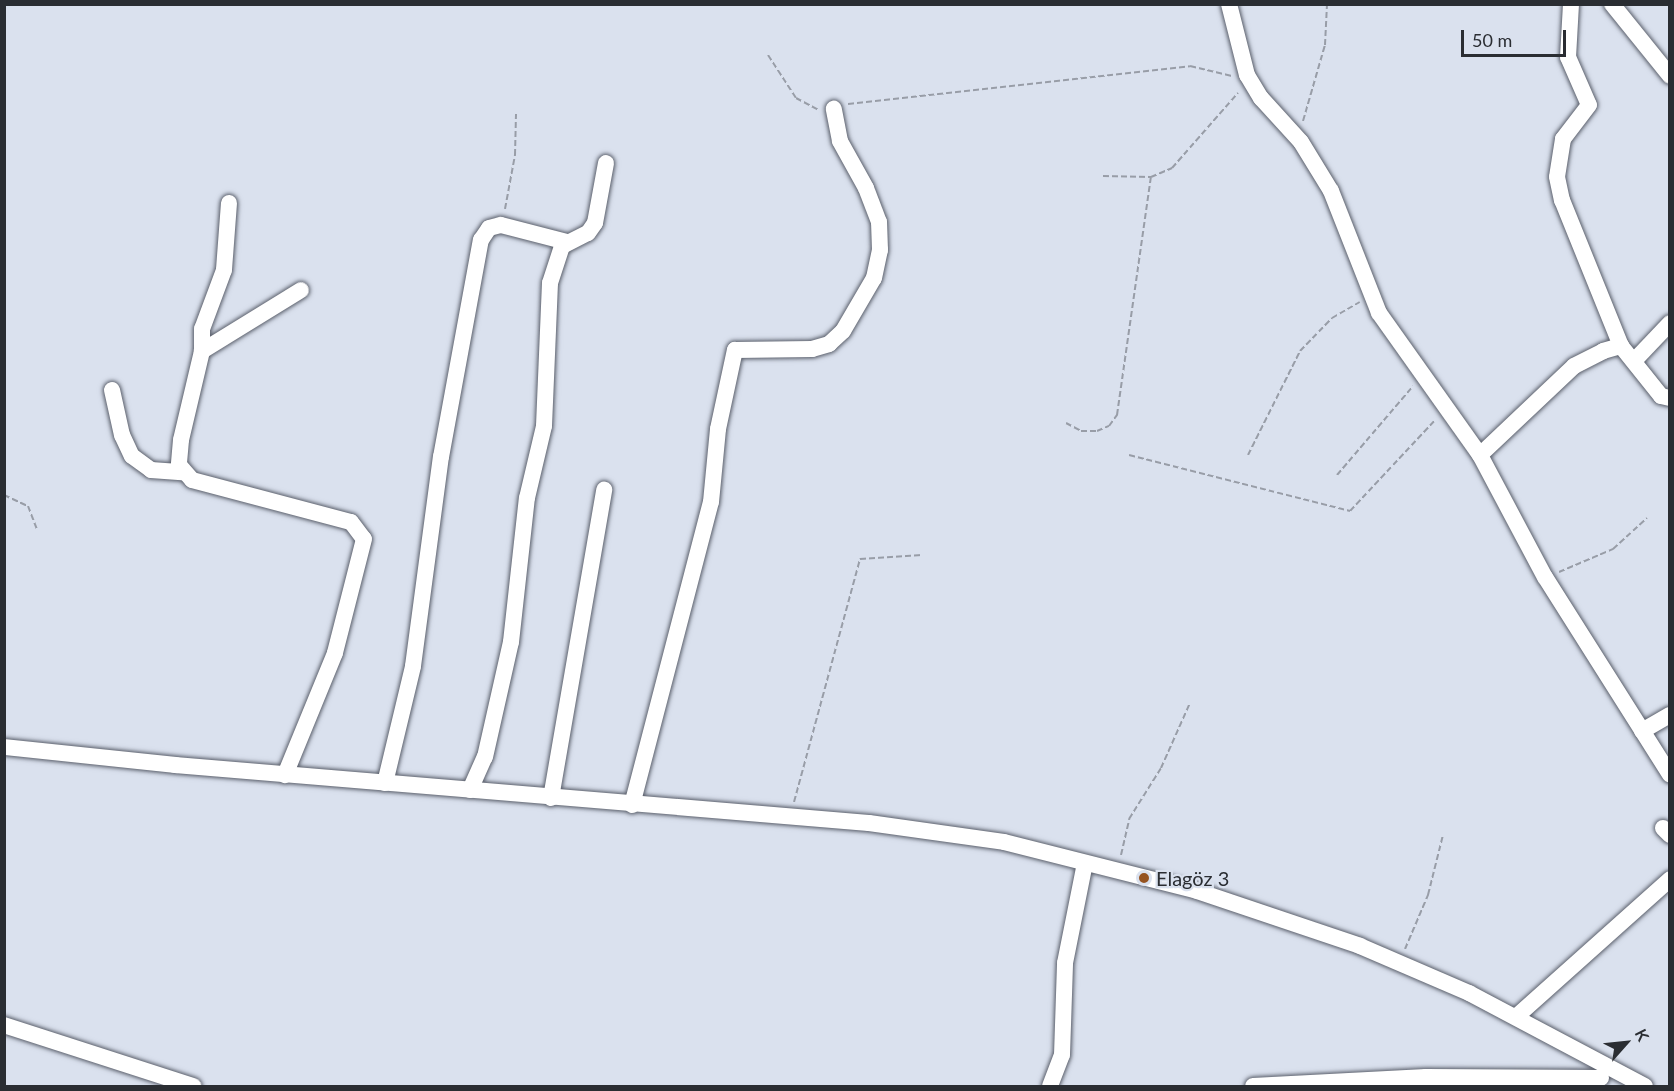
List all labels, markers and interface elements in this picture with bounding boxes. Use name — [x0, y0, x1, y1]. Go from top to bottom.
scale bar — [1464, 18, 1569, 56]
text: 50 m — [1472, 29, 1512, 51]
place label: Elagöz 3 — [1156, 866, 1229, 890]
marker: Elagöz 3 — [1137, 871, 1151, 885]
north arrow — [1596, 1013, 1656, 1073]
text: K — [1632, 1025, 1653, 1044]

